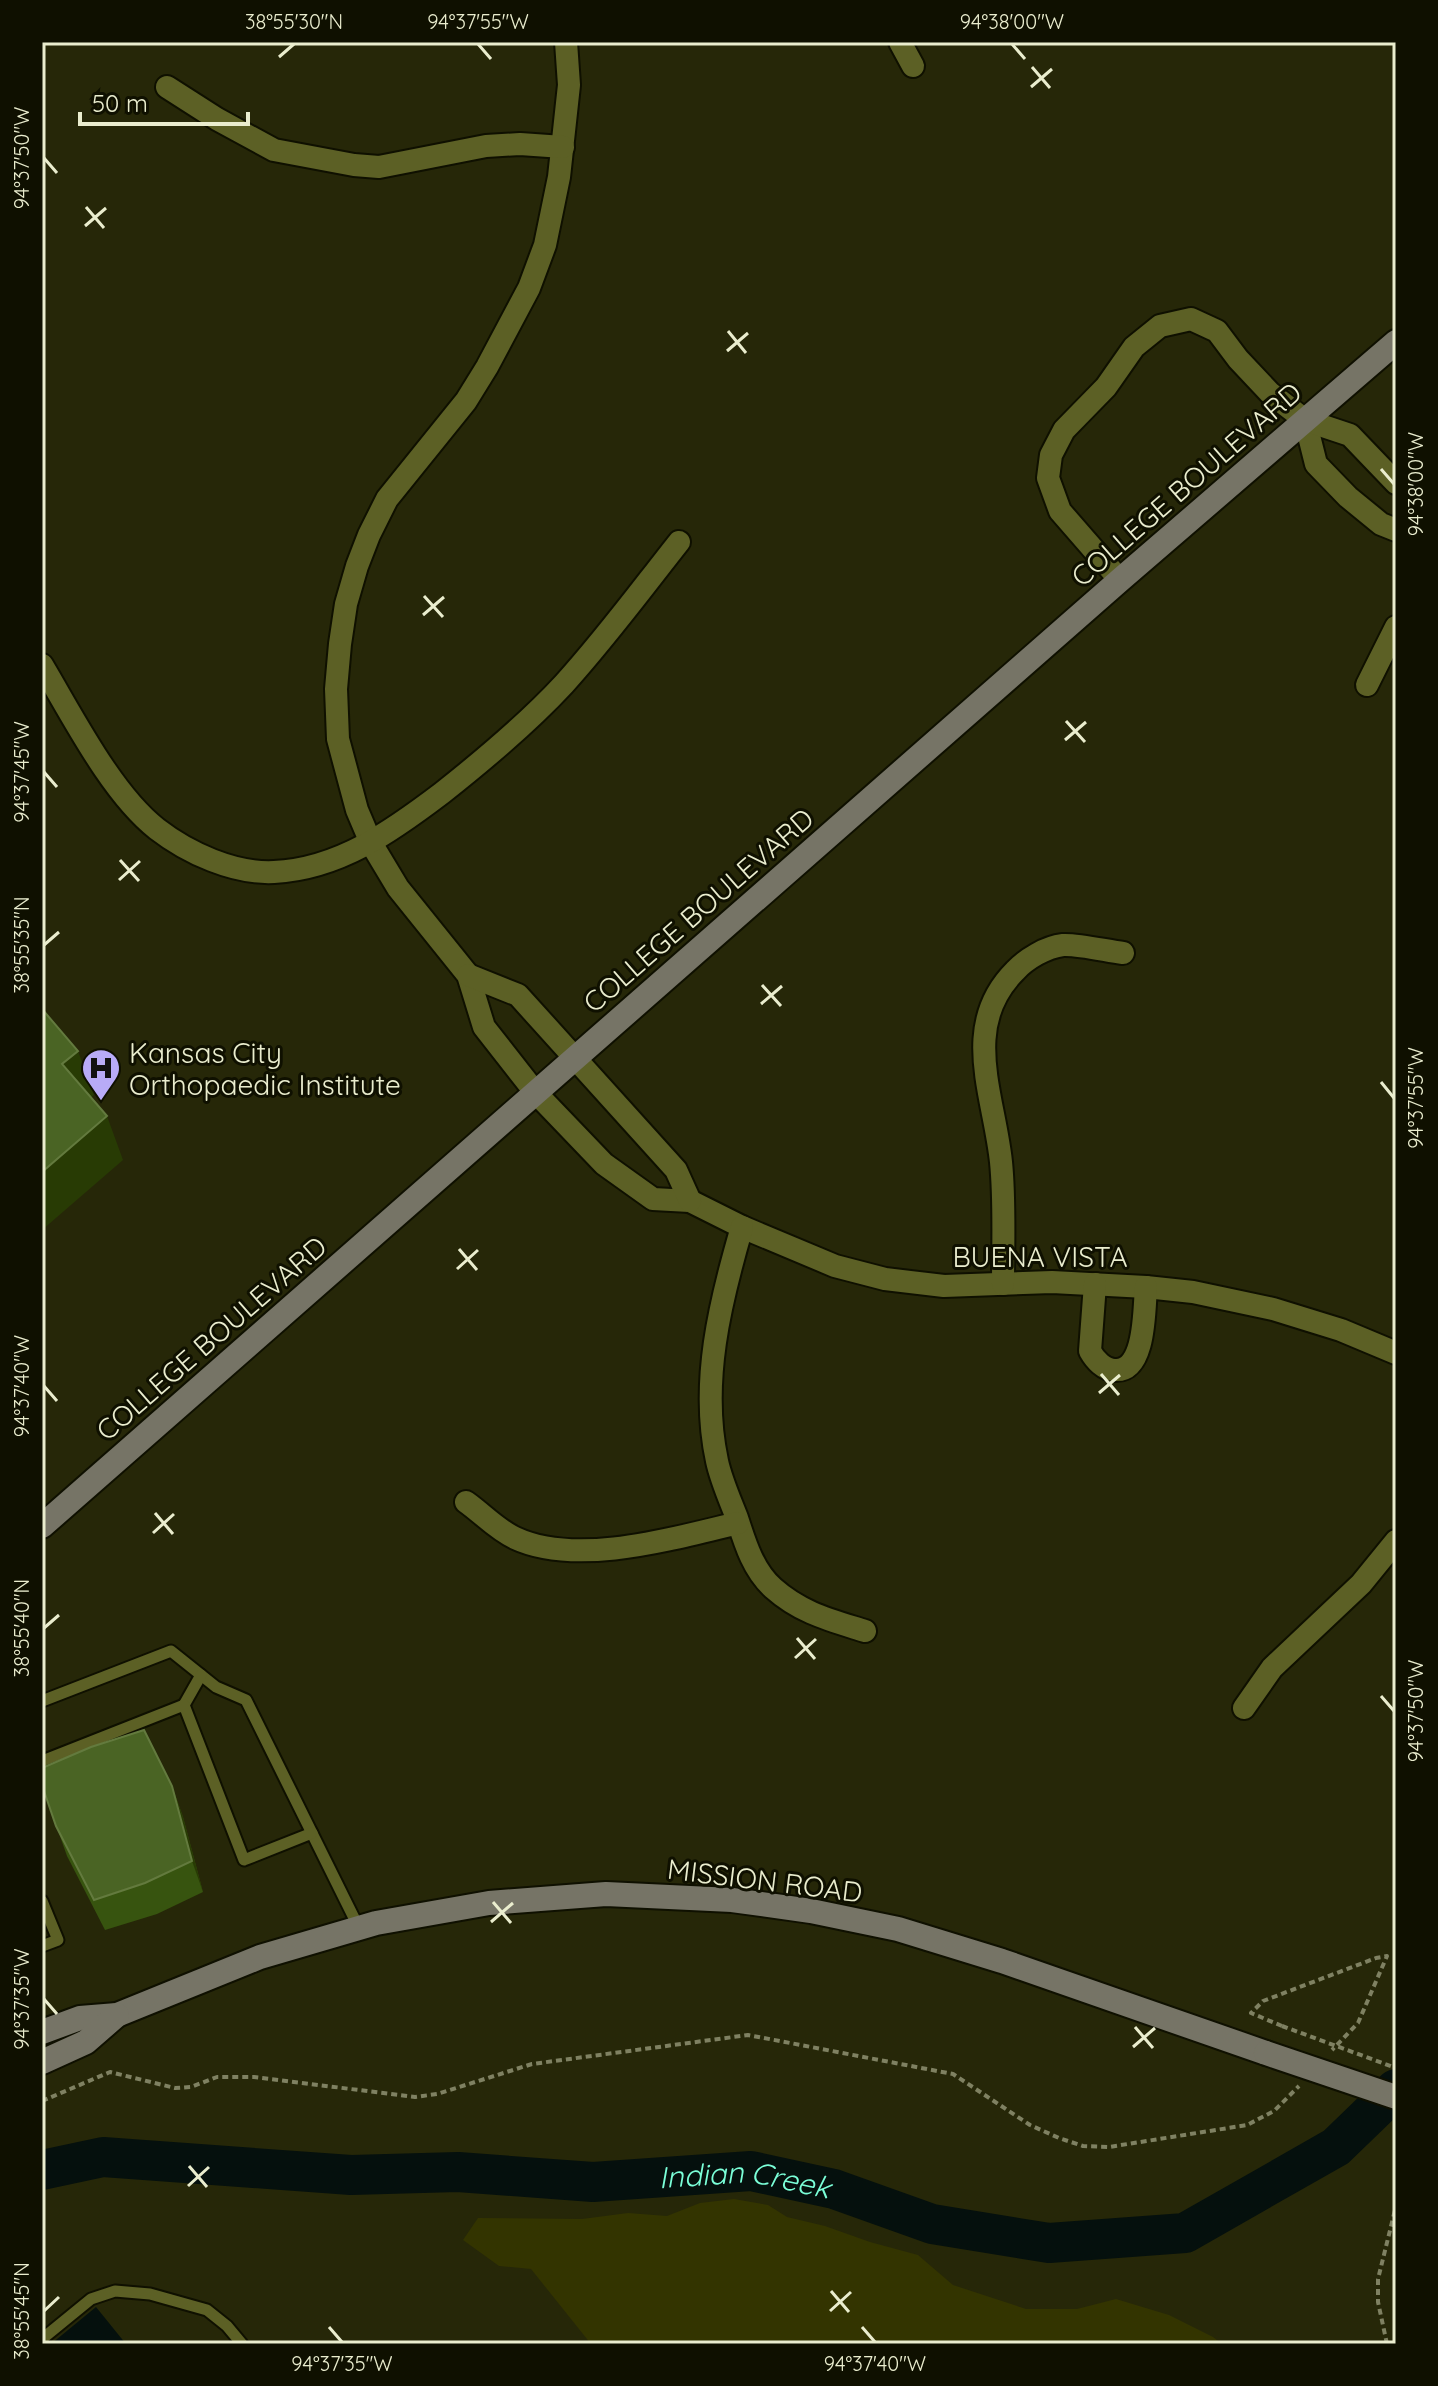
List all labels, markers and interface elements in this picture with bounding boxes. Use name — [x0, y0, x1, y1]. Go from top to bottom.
text: 38°55'30"N — [245, 9, 343, 34]
text: 94°37'55"W — [427, 9, 529, 34]
text: 94°38'00"W — [960, 9, 1064, 34]
scale bar — [80, 76, 248, 126]
text: 50 m — [92, 88, 148, 118]
text: 94°37'50"W — [9, 107, 34, 209]
street label: COLLEGE BOULEVARD — [1064, 374, 1308, 594]
text: 94°38'00"W — [1403, 432, 1428, 536]
text: 94°37'45"W — [9, 721, 34, 823]
street label: COLLEGE BOULEVARD — [576, 800, 820, 1020]
text: 38°55'35"N — [9, 896, 34, 994]
place label: Kansas City Orthopaedic Institute — [129, 1035, 401, 1102]
hospital icon: Kansas City Orthopaedic Institute — [80, 1047, 122, 1102]
text: 94°37'55"W — [1403, 1047, 1428, 1149]
street label: COLLEGE BOULEVARD — [89, 1228, 333, 1448]
street label: BUENA VISTA — [952, 1239, 1128, 1274]
text: 94°37'40"W — [9, 1335, 34, 1437]
text: 38°55'40"N — [9, 1579, 34, 1677]
text: 94°37'50"W — [1403, 1660, 1428, 1762]
street label: MISSION ROAD — [666, 1851, 864, 1909]
text: 94°37'35"W — [9, 1948, 34, 2050]
water label: Indian Creek — [657, 2152, 837, 2207]
text: 38°55'45"N — [9, 2262, 34, 2360]
text: 94°37'35"W — [291, 2351, 393, 2376]
text: 94°37'40"W — [824, 2351, 926, 2376]

